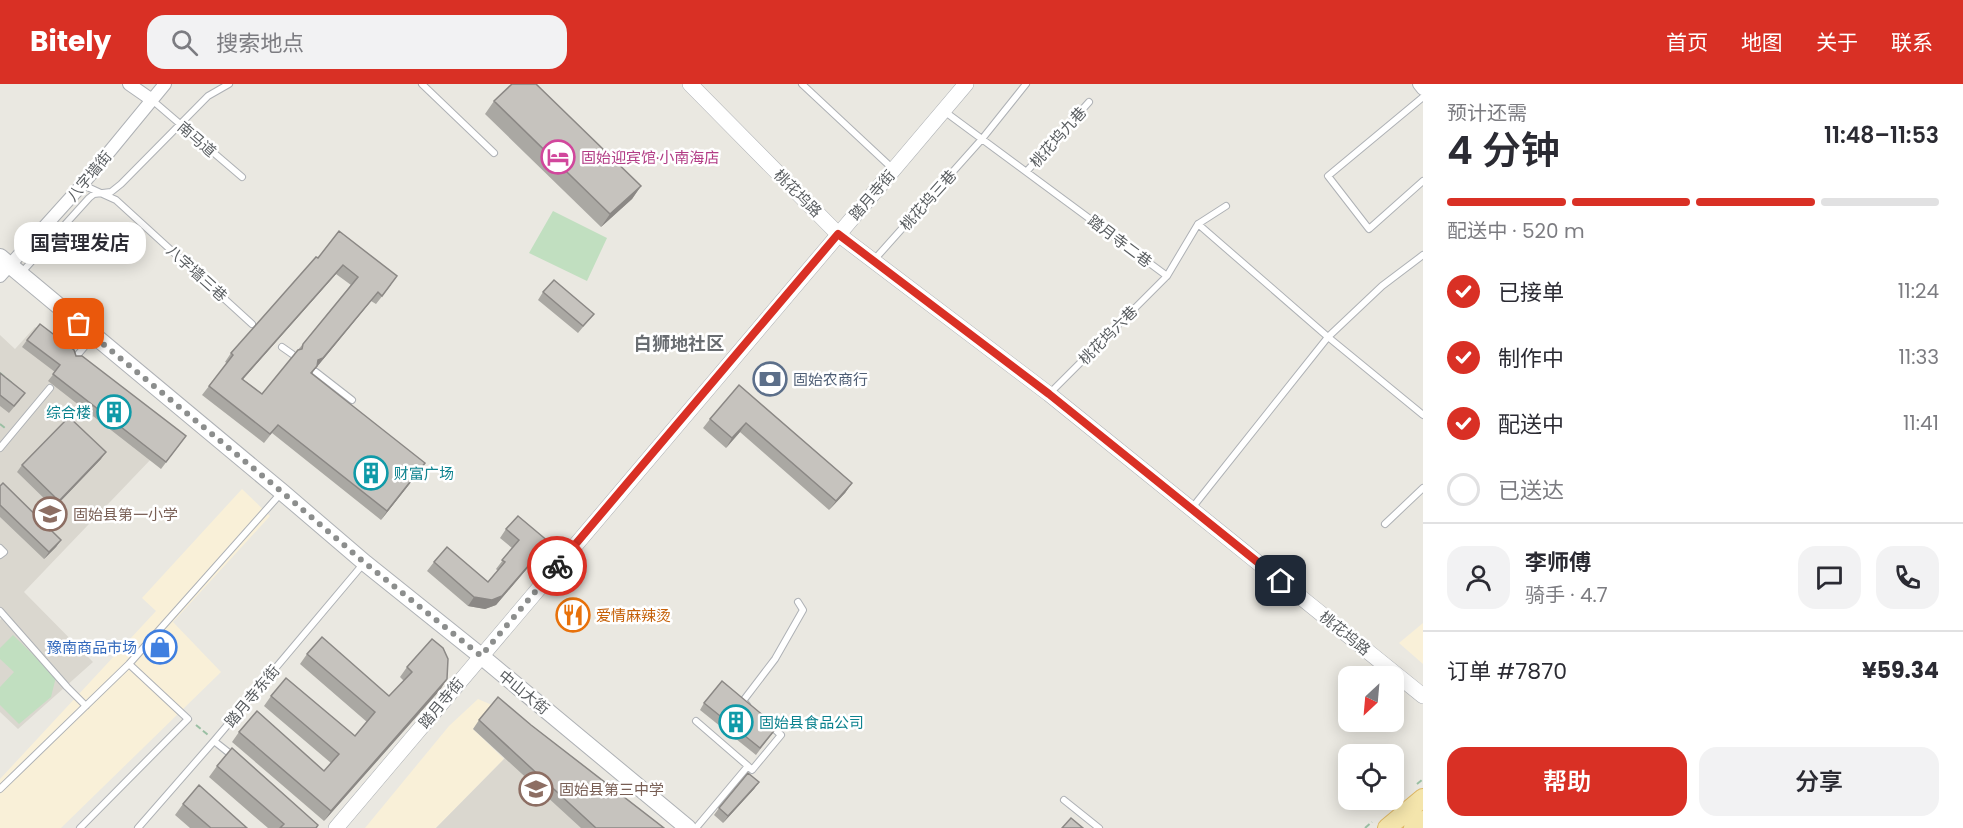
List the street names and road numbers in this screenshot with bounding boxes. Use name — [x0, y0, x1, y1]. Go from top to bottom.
street label: 桃花坞九巷 — [1025, 102, 1091, 172]
street label: 南马道 — [173, 116, 221, 162]
street label: 八字墙街 — [62, 146, 116, 206]
street label: 桃花坞路 — [769, 164, 827, 222]
street label: 踏月寺街 — [844, 165, 900, 225]
street label: 桃花坞三巷 — [895, 165, 961, 235]
street label: 踏月寺二巷 — [1084, 210, 1156, 272]
street label: 八字墙三巷 — [162, 240, 232, 306]
street label: 桃花坞六巷 — [1074, 301, 1142, 369]
street label: 桃花坞路 — [1315, 606, 1375, 660]
street label: 踏月寺东街 — [220, 661, 284, 731]
street label: 中山大街 — [494, 665, 554, 719]
street label: 踏月寺街 — [414, 673, 468, 733]

